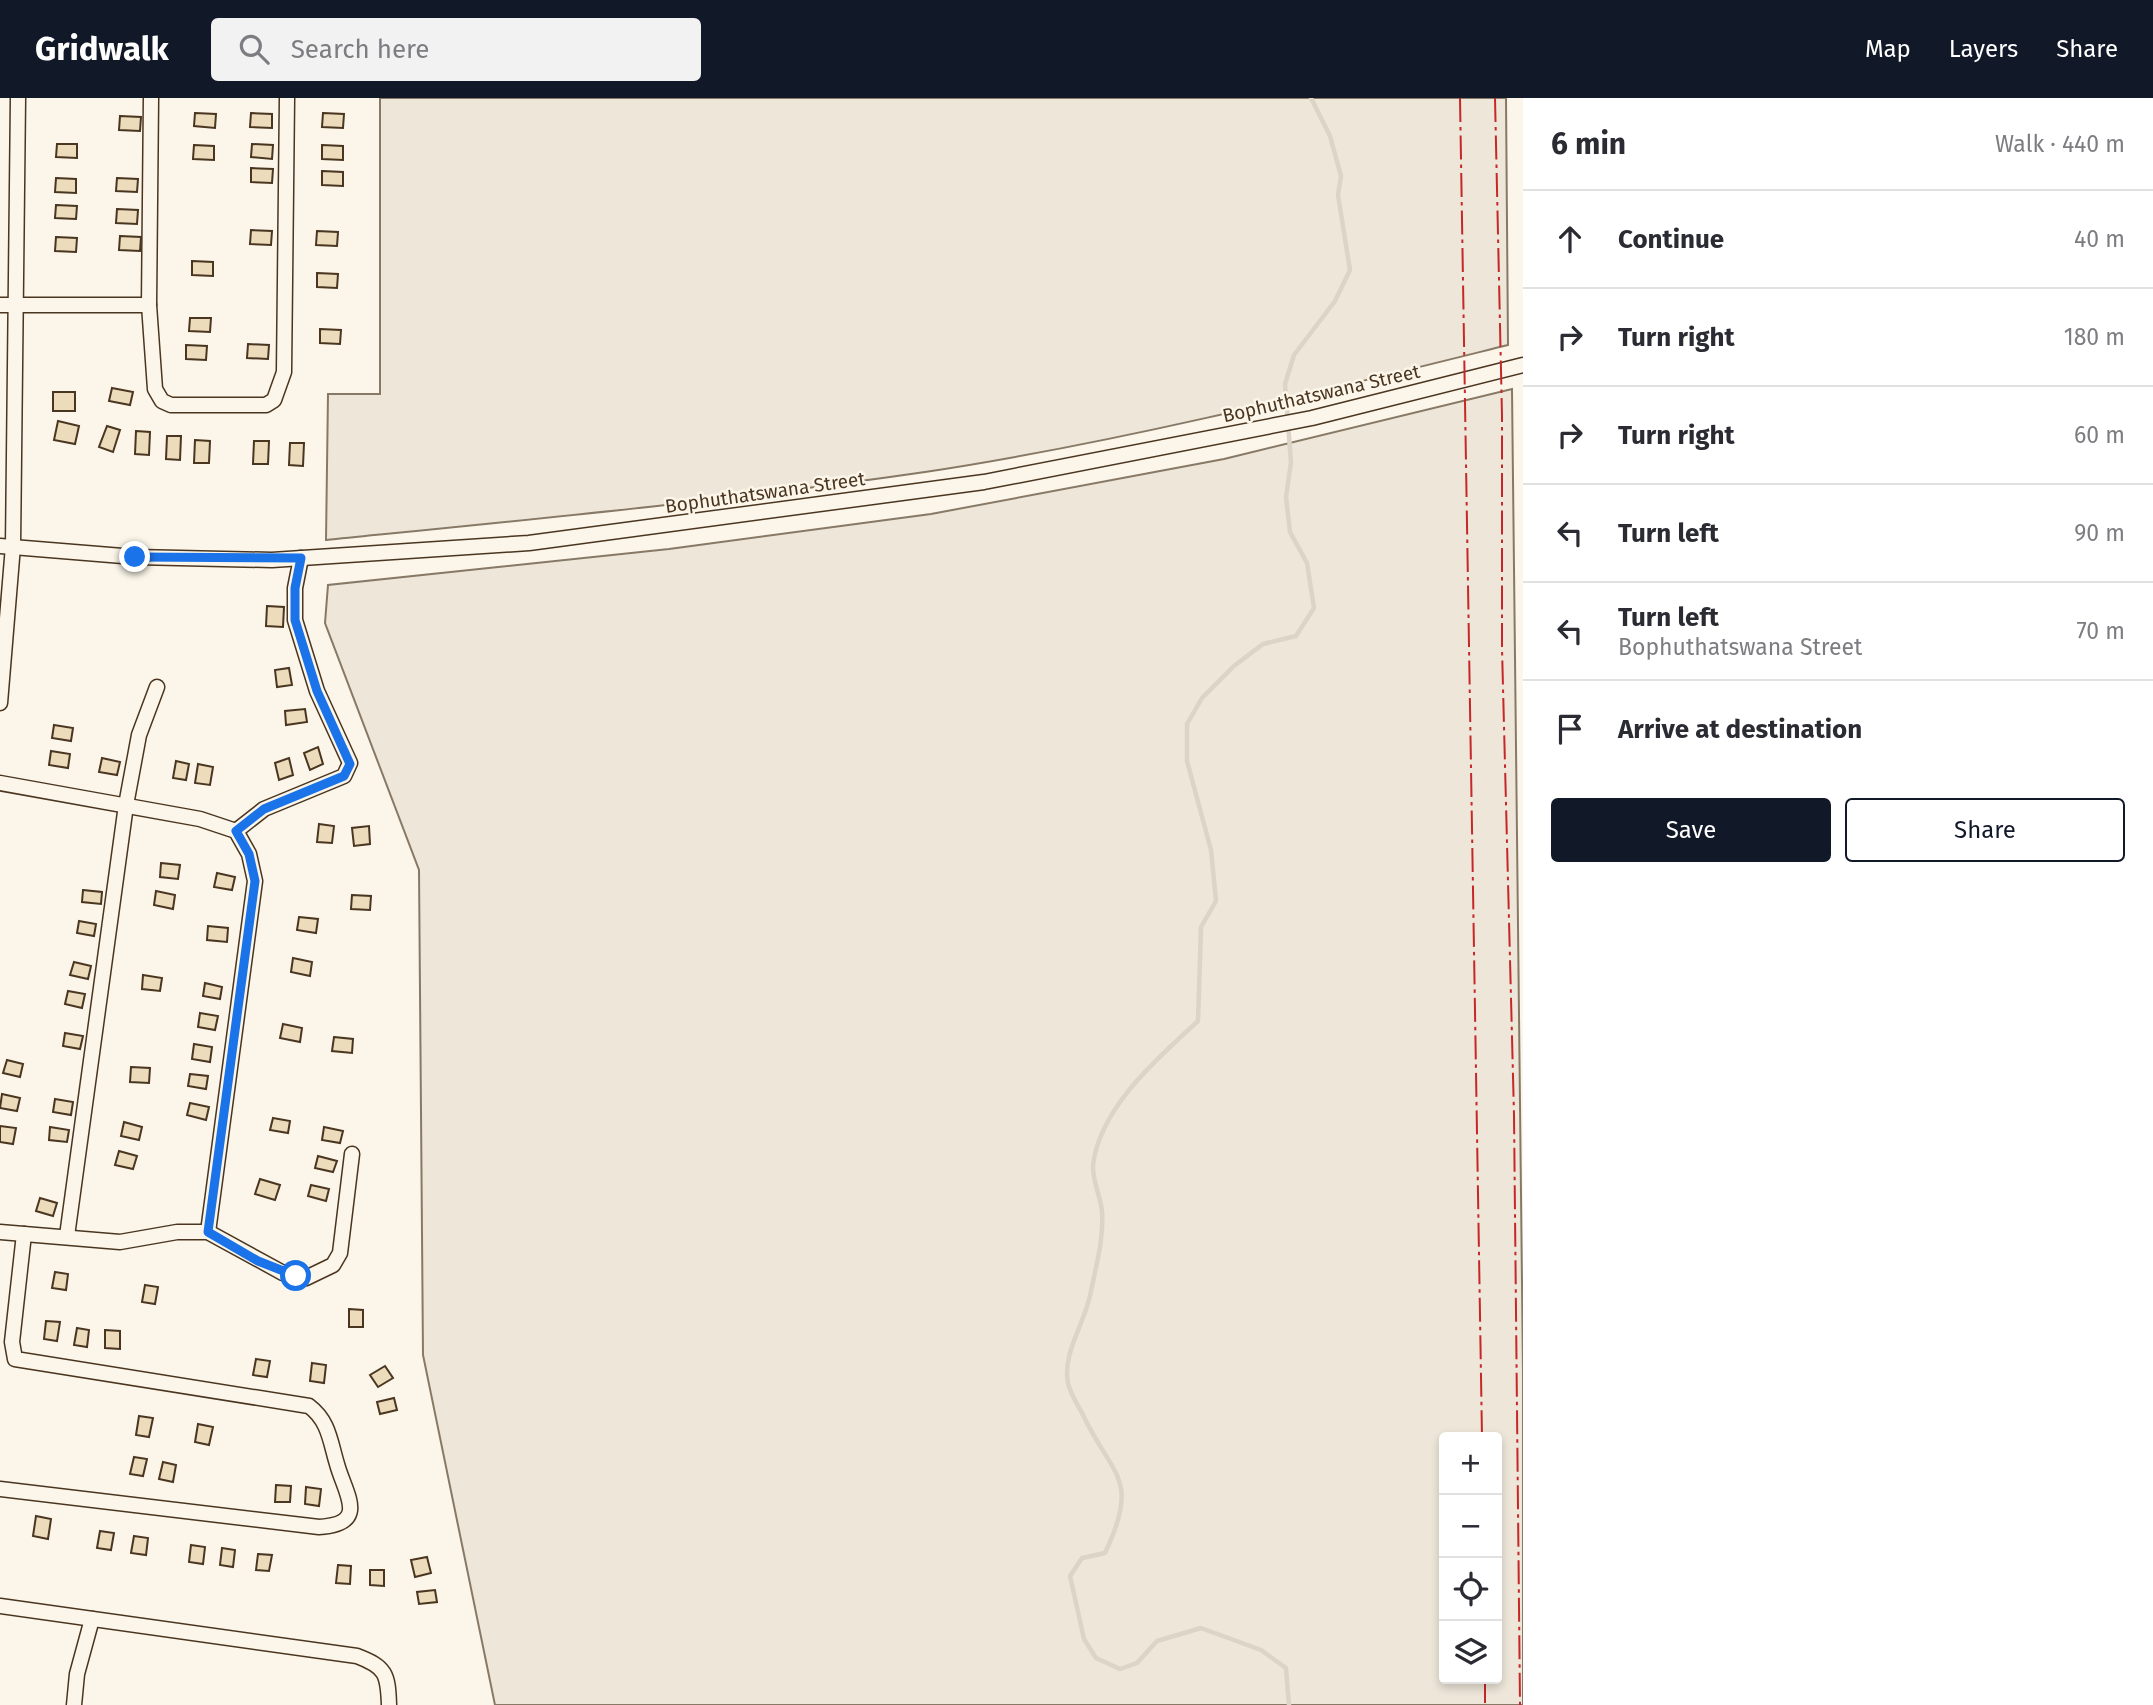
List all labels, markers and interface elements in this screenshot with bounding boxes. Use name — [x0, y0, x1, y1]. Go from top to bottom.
search box — [211, 18, 701, 81]
text: Gridwalk — [35, 29, 169, 69]
icon: search — [235, 30, 273, 68]
text: Search here — [291, 34, 430, 65]
text: Map — [1865, 35, 1911, 63]
text: Layers — [1949, 35, 2018, 63]
text: Share — [2056, 35, 2118, 63]
text: 6 min — [1551, 126, 1626, 162]
text: Walk · 440 m — [1995, 130, 2125, 158]
icon: ahead — [1551, 220, 1589, 258]
text: Continue — [1618, 224, 1724, 255]
text: 40 m — [2074, 225, 2125, 253]
icon: right — [1551, 318, 1589, 356]
text: Turn right — [1618, 322, 1735, 353]
text: 180 m — [2064, 323, 2125, 351]
street label: Bophuthatswana Street — [1220, 360, 1422, 427]
icon: right — [1551, 416, 1589, 454]
text: Turn right — [1618, 420, 1735, 451]
text: 60 m — [2074, 421, 2125, 449]
street label: Bophuthatswana Street — [664, 467, 867, 518]
icon: left — [1551, 514, 1589, 552]
text: Turn left — [1618, 518, 1719, 549]
text: 90 m — [2074, 519, 2125, 547]
route end — [119, 541, 150, 572]
text: Turn left — [1618, 602, 1719, 633]
icon: left — [1551, 612, 1589, 650]
text: 70 m — [2076, 617, 2125, 645]
text: Bophuthatswana Street — [1618, 633, 1862, 661]
icon: arrive — [1551, 710, 1589, 748]
text: Arrive at destination — [1618, 714, 1862, 745]
button: Save — [1551, 798, 1831, 862]
button: Share — [1845, 798, 2125, 862]
route start — [280, 1260, 311, 1291]
map controls — [1439, 1432, 1502, 1684]
button: + — [1439, 1432, 1502, 1495]
button: − — [1439, 1495, 1502, 1558]
button: locate — [1439, 1558, 1502, 1621]
button: layers — [1439, 1621, 1502, 1684]

